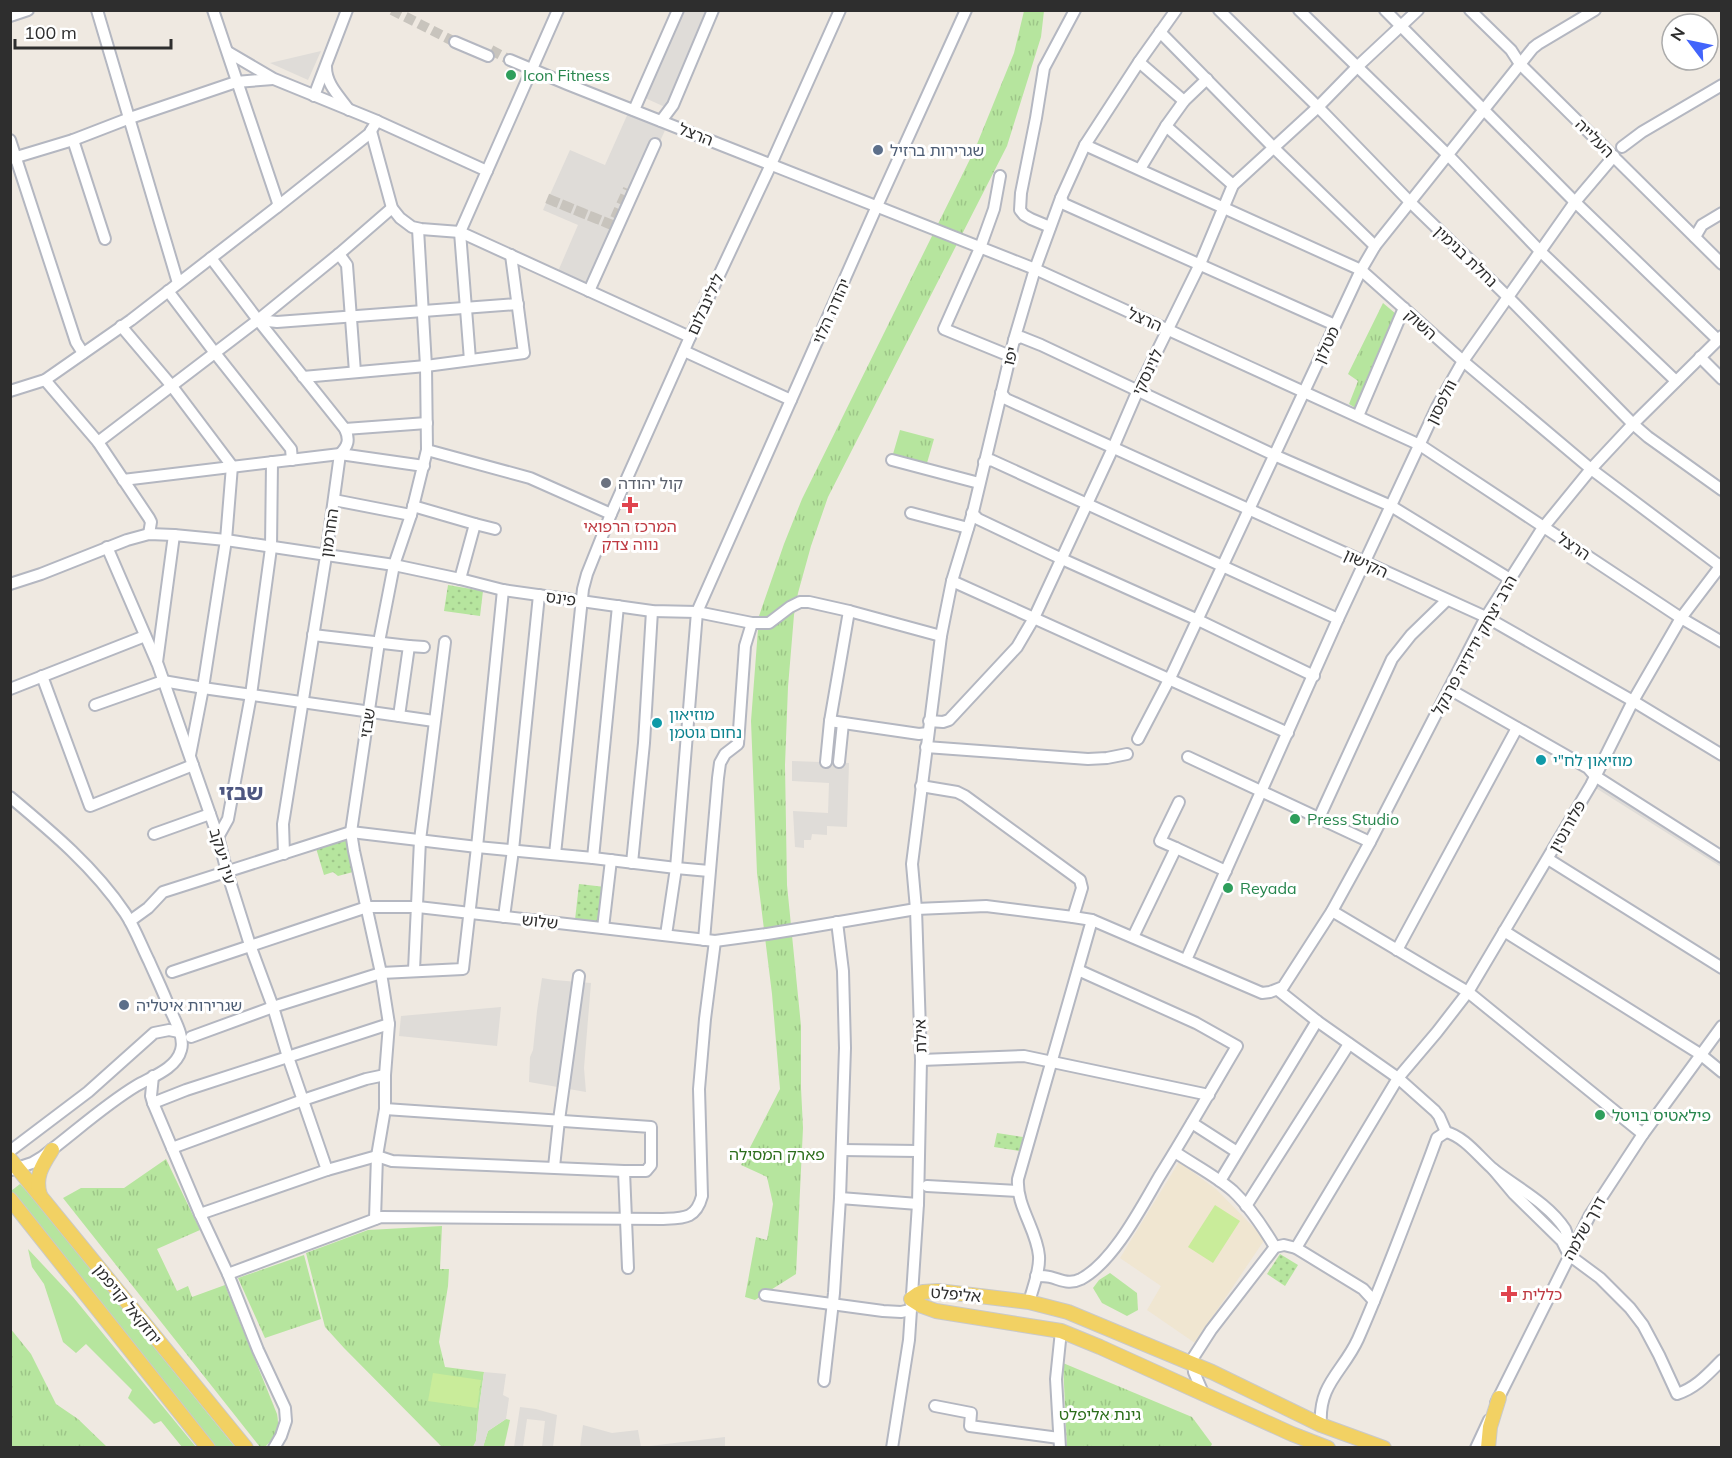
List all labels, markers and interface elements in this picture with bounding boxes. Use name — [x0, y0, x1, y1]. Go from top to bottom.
scale bar — [15, 12, 171, 50]
north arrow — [1660, 12, 1720, 72]
text: 100 m — [24, 21, 77, 44]
text: N — [1666, 24, 1689, 44]
place label: Icon Fitness — [523, 65, 610, 85]
marker: Icon Fitness — [504, 68, 518, 82]
street label: העלייה — [1571, 114, 1619, 162]
street label: הרצל — [676, 118, 716, 150]
place label: שגרירות ברזיל — [890, 140, 984, 160]
marker: שגרירות ברזיל — [871, 143, 885, 157]
street label: נחלת בנימין — [1430, 221, 1502, 291]
street label: לילינבלום — [682, 270, 728, 338]
street label: יהודה הלוי — [808, 275, 854, 347]
street label: הרצל — [1125, 303, 1165, 335]
street label: השוק — [1401, 304, 1441, 344]
street label: מטלון — [1309, 323, 1343, 367]
street label: יפו — [998, 344, 1022, 368]
street label: לוינסקי — [1127, 346, 1167, 398]
street label: וולפסון — [1421, 376, 1461, 428]
place label: קול יהודה — [618, 473, 683, 493]
marker: קול יהודה — [599, 476, 613, 490]
marker: המרכז הרפואי נווה צדק — [621, 496, 639, 514]
street label: החרמון — [316, 507, 342, 559]
place label: המרכז הרפואי נווה צדק — [583, 516, 677, 554]
street label: הרצל — [1554, 528, 1594, 564]
street label: הקישון — [1341, 544, 1391, 582]
street label: הרב יצחק ידידיה פרנקל — [1427, 571, 1521, 719]
street label: פינס — [544, 586, 578, 610]
place label: מוזיאון נחום גוטמן — [669, 704, 742, 742]
street label: שבזי — [355, 706, 379, 740]
marker: מוזיאון נחום גוטמן — [650, 716, 664, 730]
place label: מוזיאון לח"י — [1553, 750, 1633, 770]
marker: מוזיאון לח"י — [1534, 753, 1548, 767]
district label: שבזי — [218, 778, 264, 806]
street label: פלורנטין — [1544, 796, 1590, 856]
place label: Press Studio — [1307, 809, 1399, 829]
marker: Press Studio — [1288, 812, 1302, 826]
street label: עין יעקב — [206, 826, 240, 886]
place label: Reyada — [1240, 878, 1297, 898]
marker: Reyada — [1221, 881, 1235, 895]
street label: שלוש — [521, 909, 559, 933]
place label: שגרירות איטליה — [136, 995, 242, 1015]
marker: שגרירות איטליה — [117, 998, 131, 1012]
street label: אילת — [909, 1019, 931, 1053]
place label: פילאטיס בויטל — [1612, 1105, 1711, 1125]
marker: פילאטיס בויטל — [1593, 1108, 1607, 1122]
park label: פארק המסילה — [729, 1144, 825, 1164]
street label: דרך שלמה — [1558, 1192, 1610, 1263]
street label: יחזקאל קויפמן — [89, 1260, 167, 1348]
street label: אליפלט — [930, 1282, 982, 1306]
place label: כללית — [1522, 1284, 1562, 1304]
marker: כללית — [1500, 1285, 1518, 1303]
park label: גינת אליפלט — [1059, 1404, 1141, 1424]

